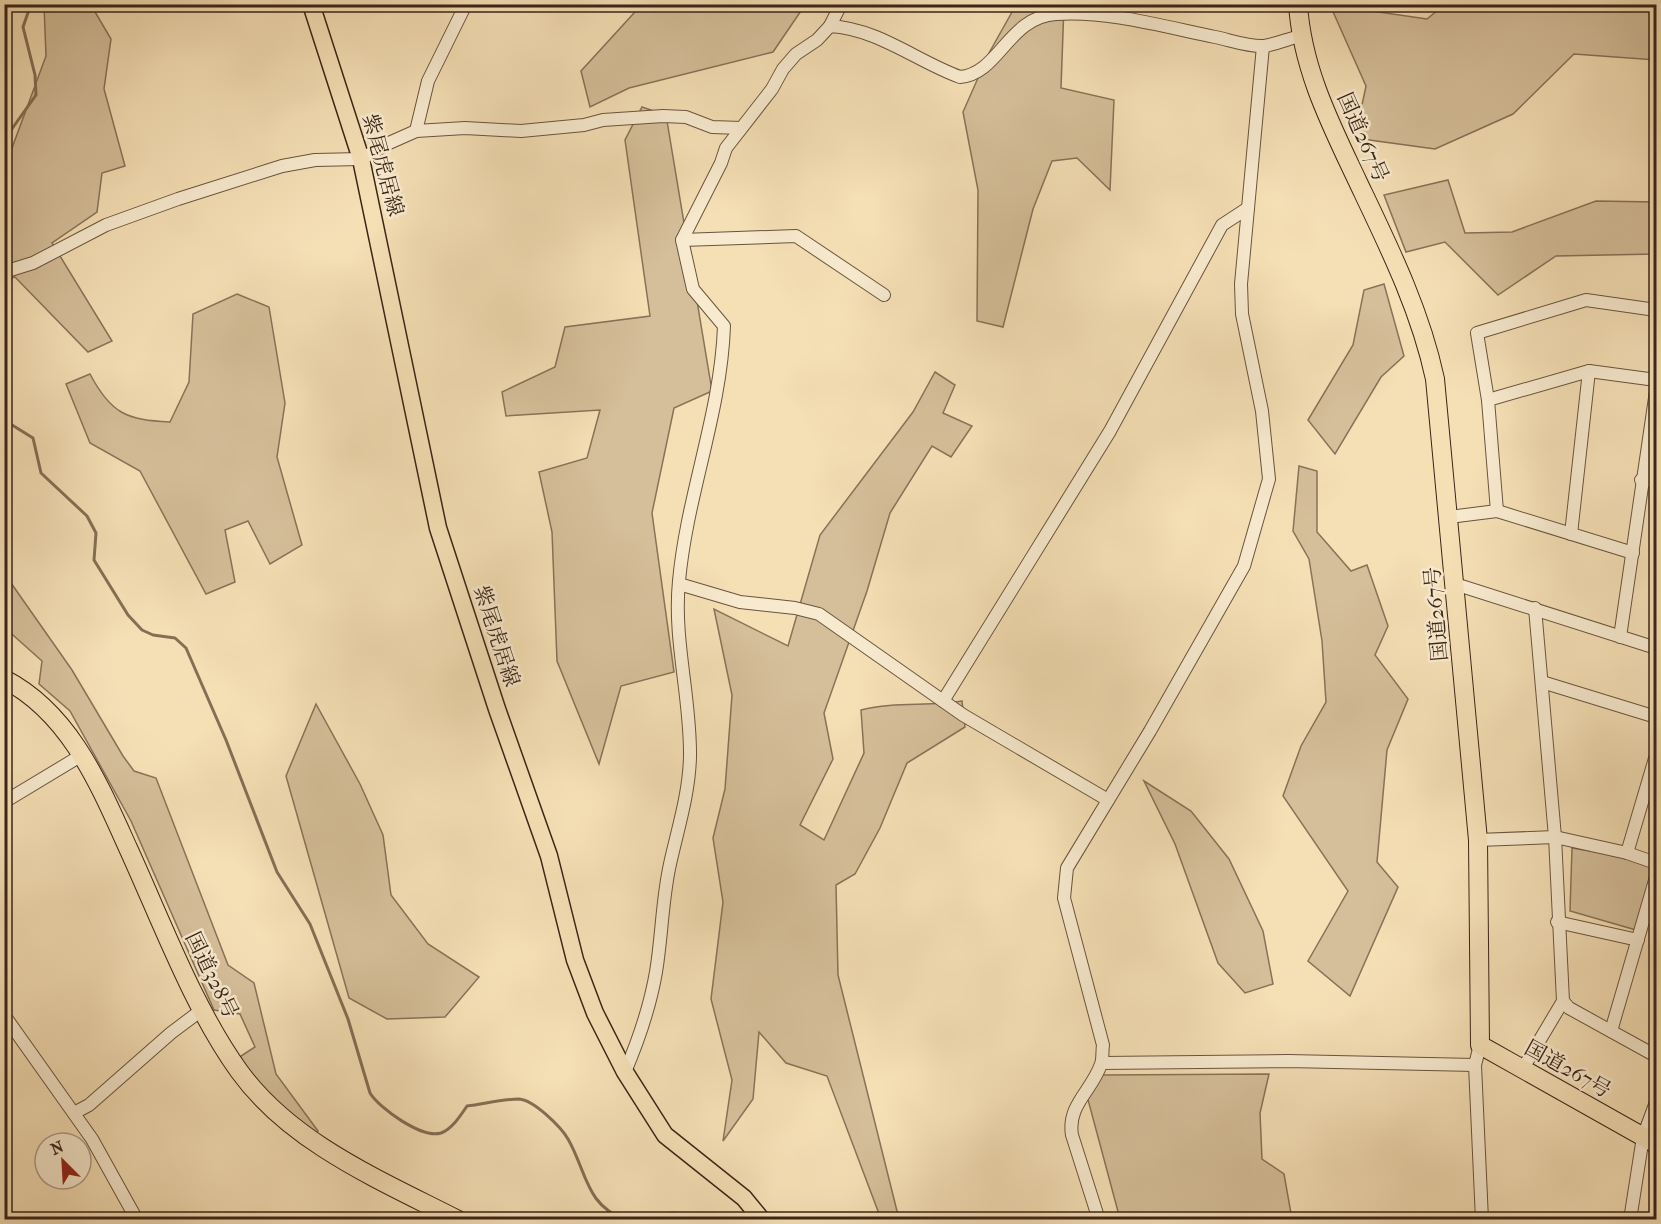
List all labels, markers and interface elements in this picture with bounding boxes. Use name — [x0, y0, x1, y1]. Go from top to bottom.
street label: 国道267号 — [1333, 89, 1393, 185]
street label: 紫尾虎居線 — [358, 111, 408, 219]
street label: 国道267号 — [1420, 566, 1452, 662]
street label: 紫尾虎居線 — [469, 582, 525, 690]
street label: 国道328号 — [181, 928, 243, 1022]
street label: 国道267号 — [1521, 1035, 1615, 1103]
north arrow — [33, 1131, 93, 1191]
text: N — [48, 1136, 67, 1159]

